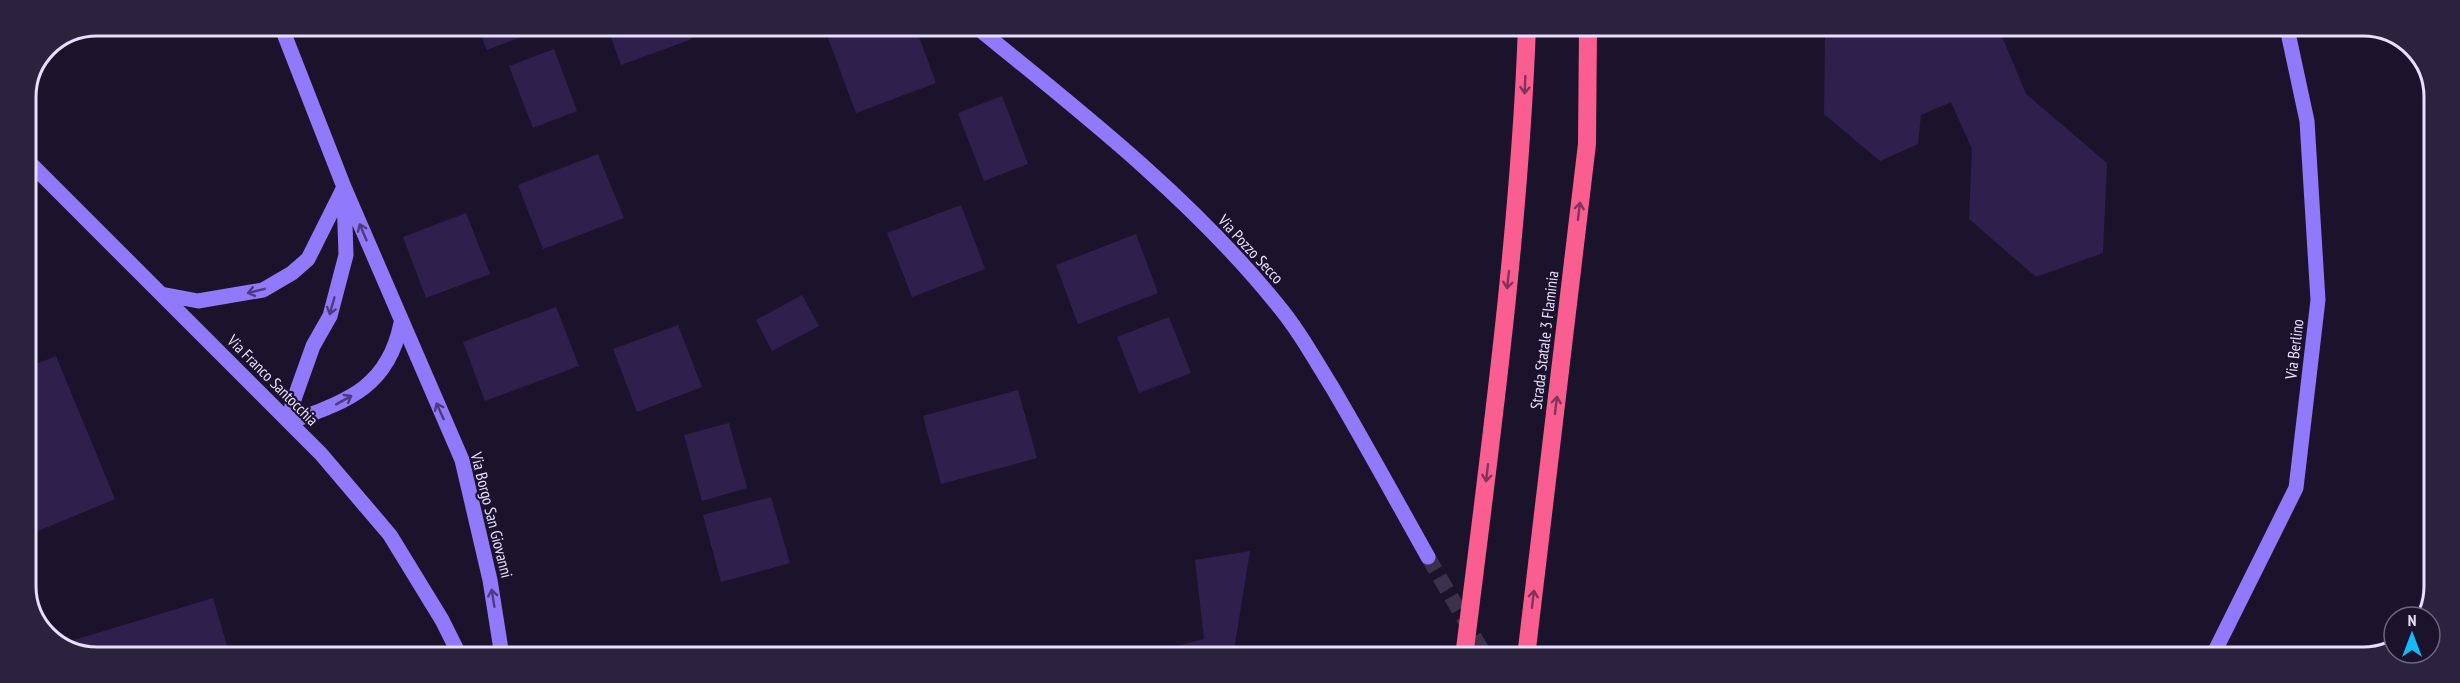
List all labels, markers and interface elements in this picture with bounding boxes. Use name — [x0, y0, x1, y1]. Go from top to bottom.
one-way arrow — [1519, 75, 1530, 95]
one-way arrow — [1574, 202, 1585, 222]
street label: Via Pozzo Secco — [1213, 210, 1288, 288]
one-way arrow — [357, 223, 368, 242]
one-way arrow — [1502, 269, 1513, 289]
street label: Strada Statale 3 Flaminia — [1526, 270, 1562, 410]
one-way arrow — [246, 285, 265, 297]
one-way arrow — [326, 297, 337, 316]
street label: Via Berlino — [2280, 318, 2308, 381]
street label: Via Franco Santocchia — [223, 330, 323, 430]
one-way arrow — [335, 394, 352, 406]
one-way arrow — [1550, 396, 1561, 415]
one-way arrow — [434, 402, 446, 420]
street label: Via Borgo San Giovanni — [466, 449, 517, 580]
one-way arrow — [1481, 463, 1492, 483]
one-way arrow — [487, 588, 498, 608]
one-way arrow — [1527, 589, 1538, 609]
north arrow — [2382, 605, 2442, 665]
text: N — [2408, 610, 2416, 630]

